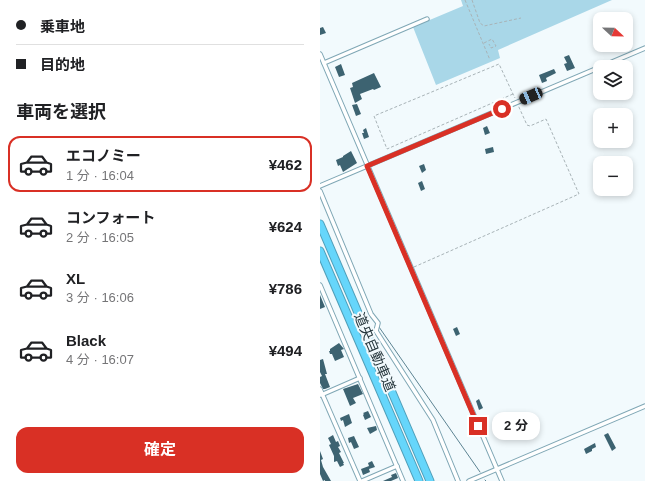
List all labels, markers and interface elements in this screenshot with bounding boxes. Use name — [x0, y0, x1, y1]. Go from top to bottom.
north arrow — [593, 12, 633, 52]
map controls — [593, 12, 633, 196]
text: 乗車地 — [40, 18, 85, 35]
text: 目的地 — [40, 56, 85, 73]
button: layers — [593, 60, 633, 100]
car — [518, 86, 544, 106]
route start — [493, 100, 511, 118]
text: 車両を選択 — [16, 102, 106, 122]
button: + — [593, 108, 633, 148]
icon: car — [18, 146, 54, 182]
text: エコノミー — [66, 147, 141, 164]
text: ¥462 — [269, 156, 302, 173]
button: − — [593, 156, 633, 196]
text: 1 分 · 16:04 — [66, 168, 134, 183]
icon: car — [18, 208, 54, 244]
text: コンフォート — [66, 209, 156, 226]
text: ¥624 — [269, 218, 302, 235]
text: 2 分 · 16:05 — [66, 230, 134, 245]
icon: car — [18, 270, 54, 306]
text: XL — [66, 270, 85, 287]
text: ¥786 — [269, 280, 302, 297]
text: 3 分 · 16:06 — [66, 290, 134, 305]
street label: 道央自動車道 — [351, 310, 399, 394]
icon: car — [18, 332, 54, 368]
text: Black — [66, 332, 106, 349]
text: ¥494 — [269, 342, 302, 359]
text: 4 分 · 16:07 — [66, 352, 134, 367]
callout: 2 分 — [492, 412, 540, 440]
route end — [469, 417, 487, 435]
text: 2 分 — [504, 418, 528, 433]
button: 確定 — [16, 427, 304, 473]

